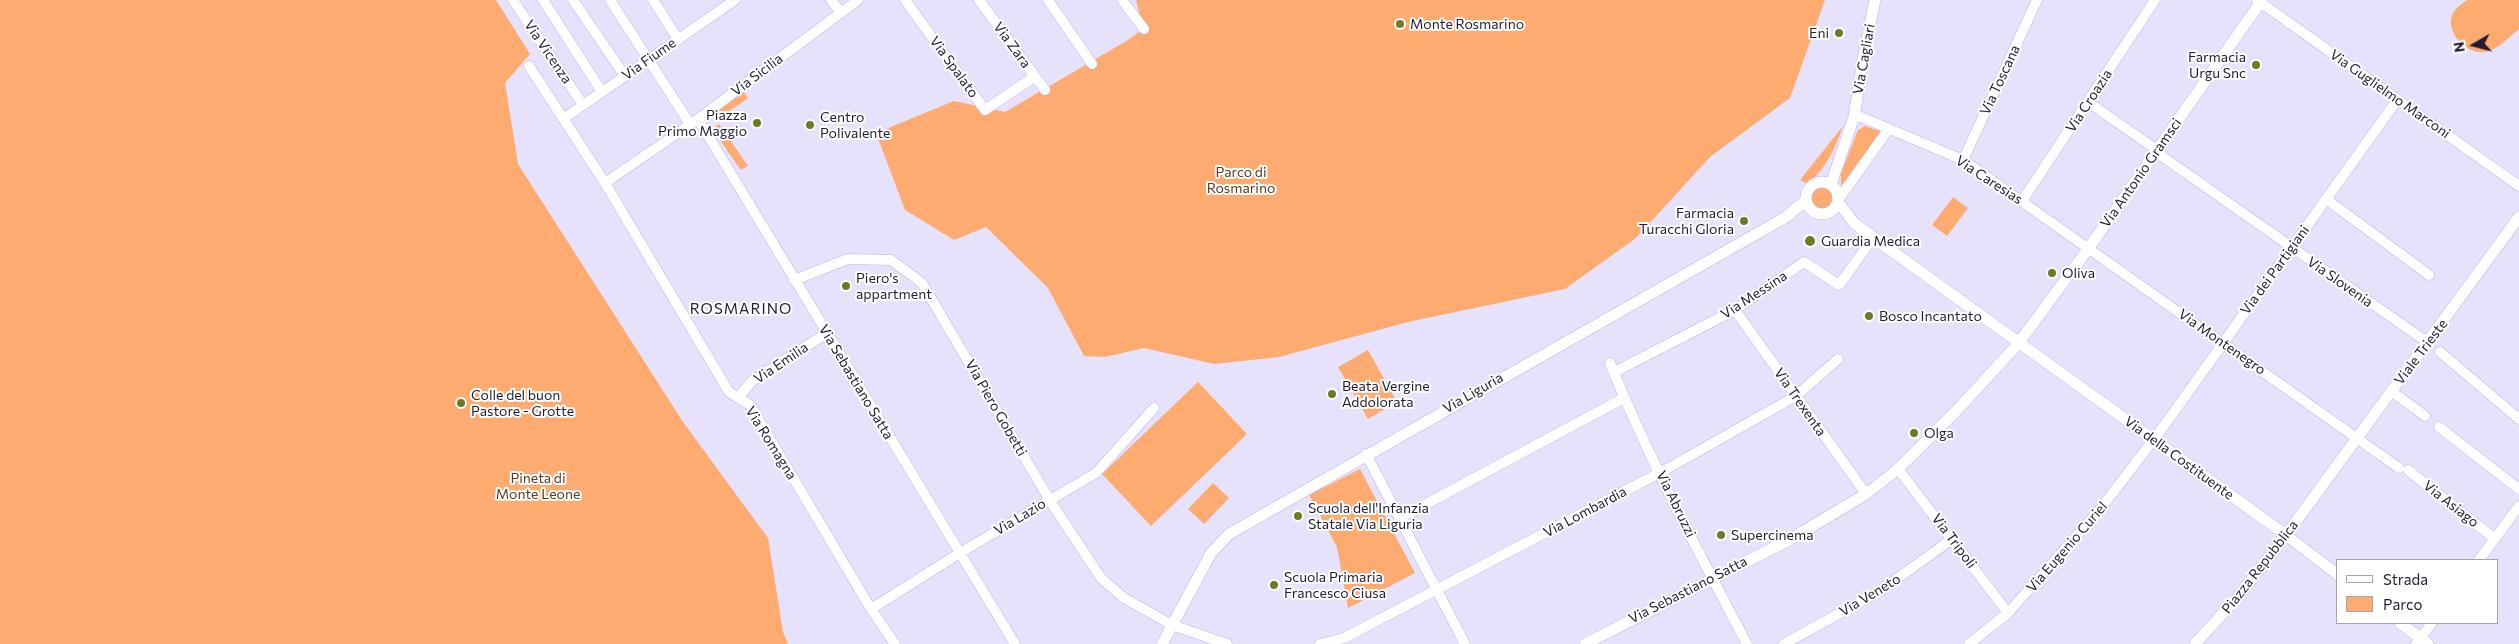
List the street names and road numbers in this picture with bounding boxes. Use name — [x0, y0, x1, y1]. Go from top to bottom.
street label: Via Vicenza — [521, 17, 575, 87]
street label: Via Zara — [990, 19, 1034, 71]
street label: Via Cagliari — [1850, 22, 1878, 96]
street label: Via Spalato — [926, 33, 982, 101]
street label: Via Fiume — [619, 34, 679, 84]
street label: Via Toscana — [1976, 42, 2024, 118]
street label: Via Guglielmo Marconi — [2327, 46, 2453, 142]
street label: Via Sicilia — [728, 50, 786, 100]
street label: Via Croazia — [2062, 66, 2116, 136]
street label: Via Antonio Gramsci — [2097, 115, 2185, 231]
street label: Via Caresias — [1952, 152, 2026, 208]
street label: Via dei Partigiani — [2237, 222, 2313, 318]
street label: Via Slovenia — [2304, 253, 2376, 311]
street label: Via Messina — [1718, 267, 1790, 323]
street label: Via Montenegro — [2175, 306, 2269, 378]
street label: Viale Trieste — [2391, 316, 2451, 388]
street label: Via Sebastiano Satta — [815, 322, 897, 442]
street label: Via Emilia — [751, 339, 811, 387]
street label: Via Piero Gobetti — [962, 357, 1030, 459]
street label: Via Trexenta — [1770, 365, 1830, 439]
street label: Via Liguria — [1440, 369, 1506, 417]
street label: Via Romagna — [742, 403, 800, 483]
street label: Via della Costituente — [2121, 413, 2237, 503]
street label: Via Abruzzi — [1653, 468, 1699, 540]
street label: Via Asiago — [2420, 477, 2482, 531]
street label: Via Lombardia — [1541, 483, 1629, 541]
street label: Via Lazio — [991, 495, 1049, 539]
street label: Via Eugenio Curiel — [2023, 498, 2111, 596]
street label: Via Tripoli — [1928, 510, 1980, 572]
street label: Piazza Repubblica — [2218, 517, 2302, 617]
street label: Via Sebastiano Satta — [1626, 553, 1750, 627]
street label: Via Veneto — [1836, 570, 1904, 620]

